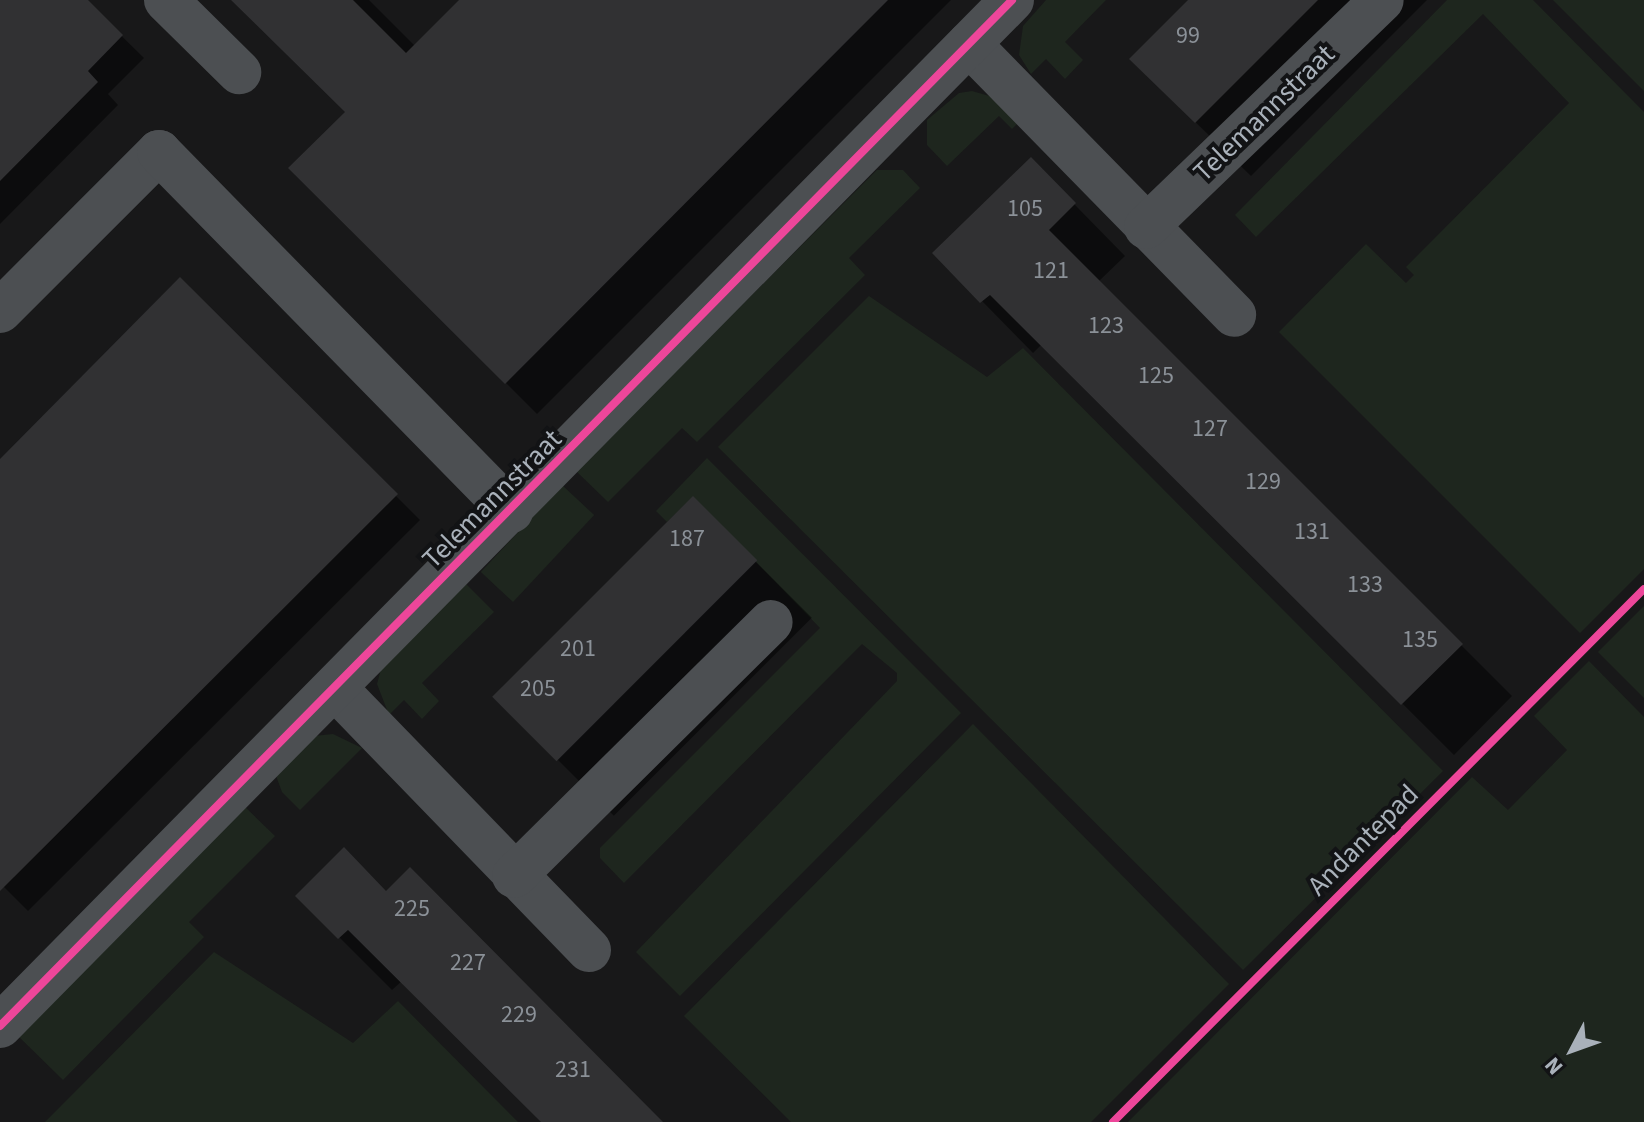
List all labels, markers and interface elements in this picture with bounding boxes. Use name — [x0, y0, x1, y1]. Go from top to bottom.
house number: 99 — [1176, 22, 1200, 50]
street label: Telemannstraat — [1187, 37, 1341, 189]
house number: 105 — [1007, 195, 1043, 223]
house number: 121 — [1033, 257, 1069, 285]
house number: 123 — [1088, 312, 1124, 340]
house number: 125 — [1138, 362, 1174, 390]
house number: 127 — [1192, 415, 1228, 443]
street label: Telemannstraat — [415, 422, 569, 576]
house number: 129 — [1245, 468, 1281, 496]
house number: 131 — [1294, 518, 1330, 546]
house number: 187 — [669, 525, 705, 553]
house number: 133 — [1347, 571, 1383, 599]
house number: 135 — [1402, 626, 1438, 654]
house number: 201 — [560, 635, 596, 663]
house number: 205 — [520, 675, 556, 703]
street label: Andantepad — [1300, 777, 1426, 903]
house number: 225 — [394, 895, 430, 923]
house number: 227 — [450, 949, 486, 977]
house number: 229 — [501, 1001, 537, 1029]
north arrow — [1532, 1010, 1612, 1090]
text: N — [1537, 1050, 1571, 1082]
house number: 231 — [555, 1056, 591, 1084]

